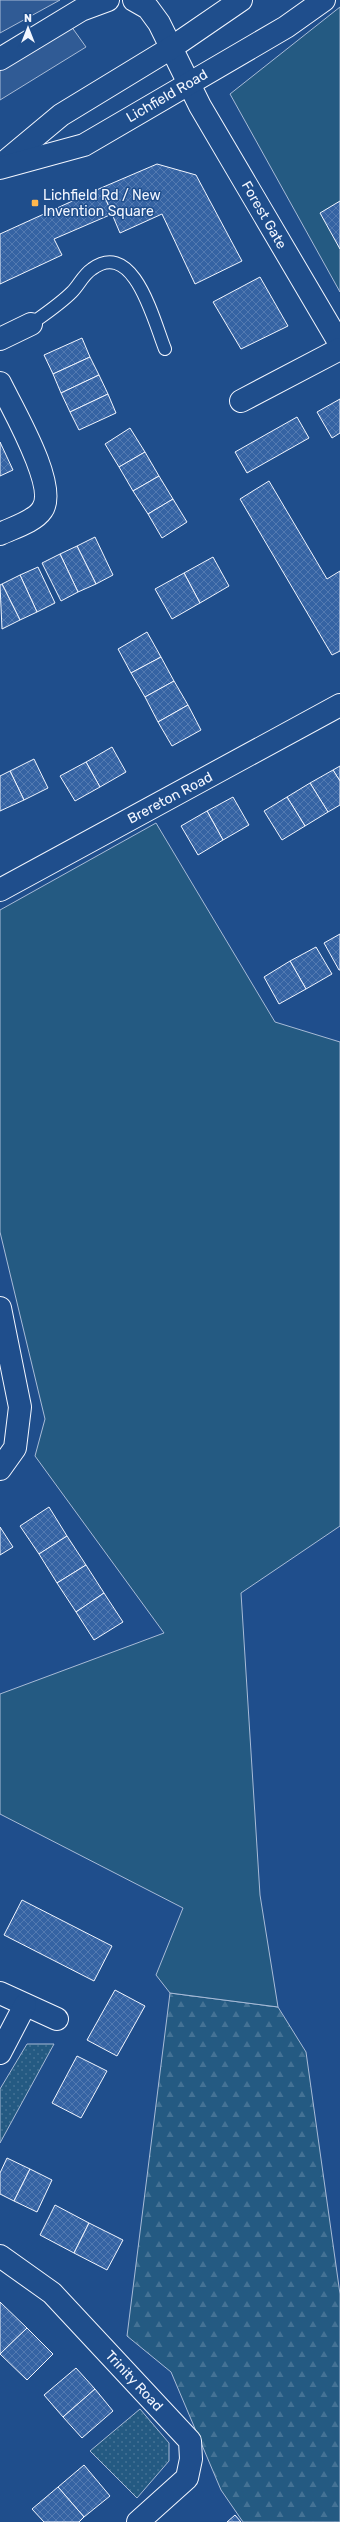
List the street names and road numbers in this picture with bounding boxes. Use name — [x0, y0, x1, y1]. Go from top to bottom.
street label: Lichfield Road — [123, 66, 211, 126]
street label: Forest Gate — [238, 178, 290, 252]
street label: Brereton Road — [125, 768, 215, 828]
street label: Trinity Road — [102, 2347, 166, 2415]

